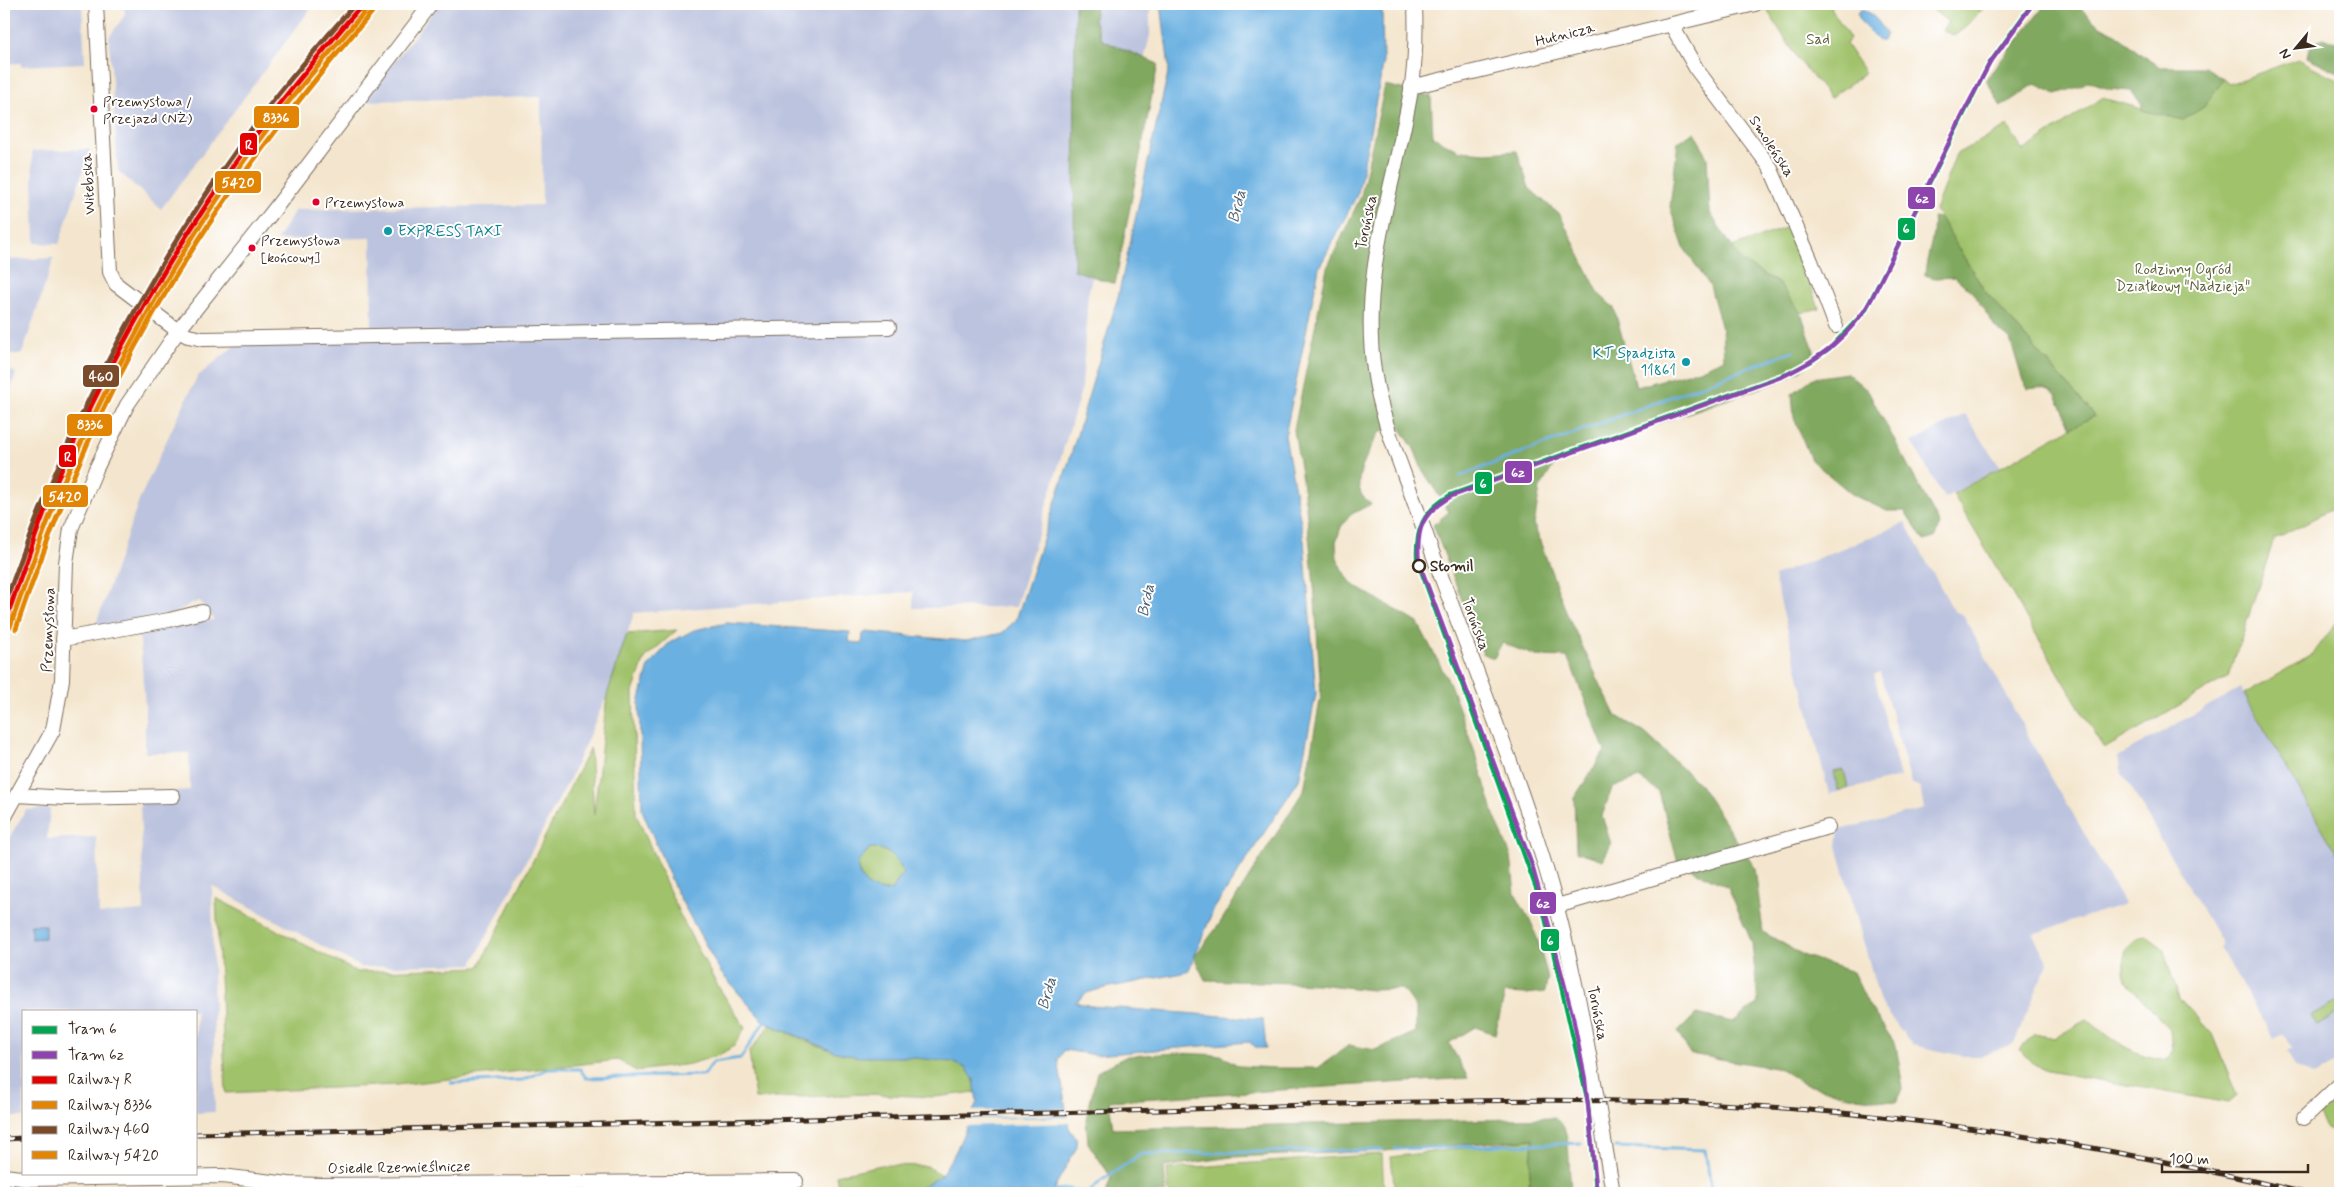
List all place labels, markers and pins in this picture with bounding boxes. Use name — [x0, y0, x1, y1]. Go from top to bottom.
place label: Przemysłowa / Przejazd (NŻ) — [103, 93, 192, 128]
marker: Przemysłowa / Przejazd (NŻ) — [89, 104, 99, 114]
place label: Przemysłowa — [325, 194, 404, 212]
marker: Przemysłowa — [311, 197, 321, 207]
place label: EXPRESS TAXI — [398, 222, 503, 242]
marker: EXPRESS TAXI — [382, 225, 394, 237]
place label: Przemysłowa [końcowy] — [261, 232, 340, 267]
marker: Przemysłowa [końcowy] — [247, 243, 257, 253]
place label: KT Spadzista 11861 — [1593, 344, 1676, 381]
marker: KT Spadzista 11861 — [1680, 356, 1692, 368]
place label: Stomil — [1430, 557, 1474, 577]
marker: Stomil — [1412, 559, 1426, 573]

